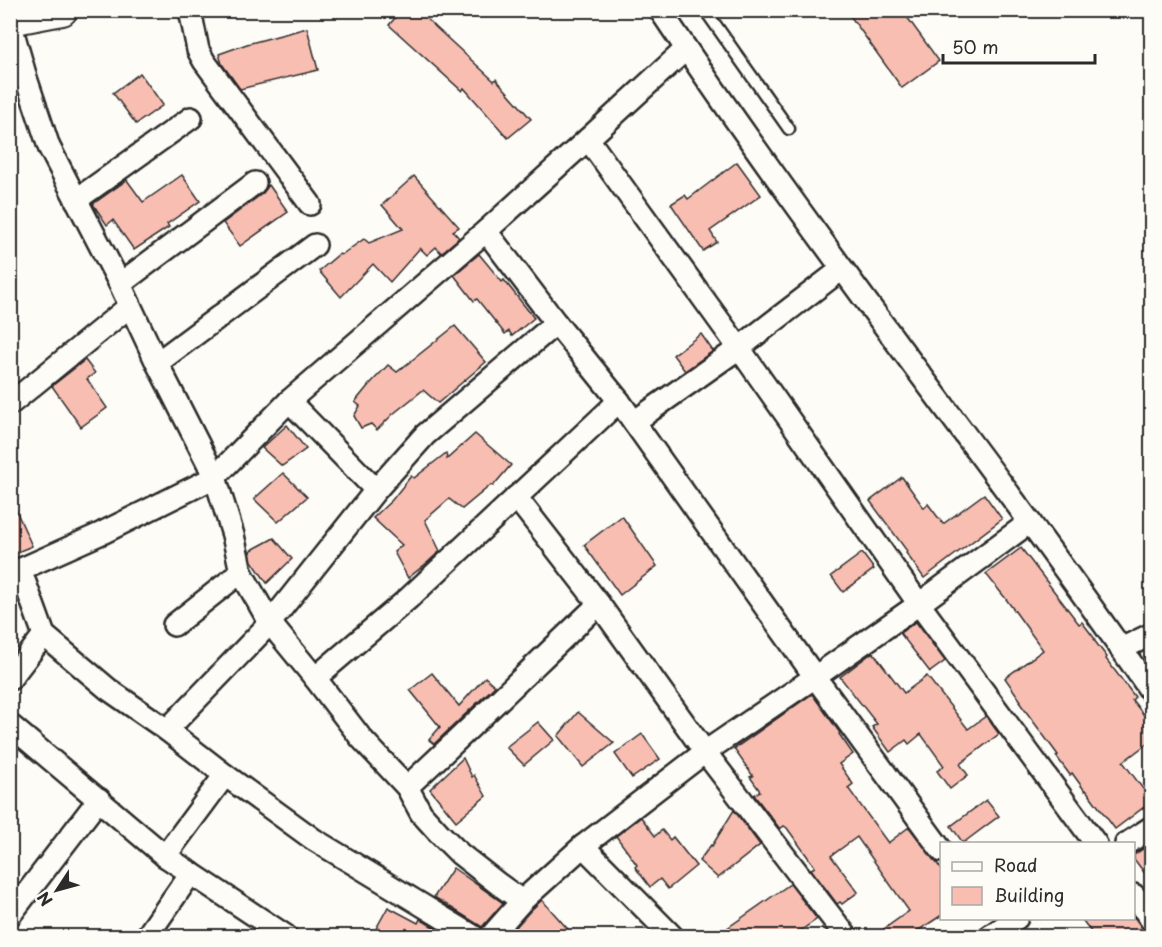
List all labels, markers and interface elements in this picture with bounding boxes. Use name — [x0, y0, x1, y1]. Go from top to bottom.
scale bar — [943, 27, 1094, 65]
text: 50 m — [952, 33, 999, 60]
legend — [940, 842, 1135, 920]
text: Road — [994, 851, 1038, 878]
north arrow — [27, 860, 87, 920]
text: Building — [994, 881, 1064, 908]
text: N — [31, 887, 57, 912]

